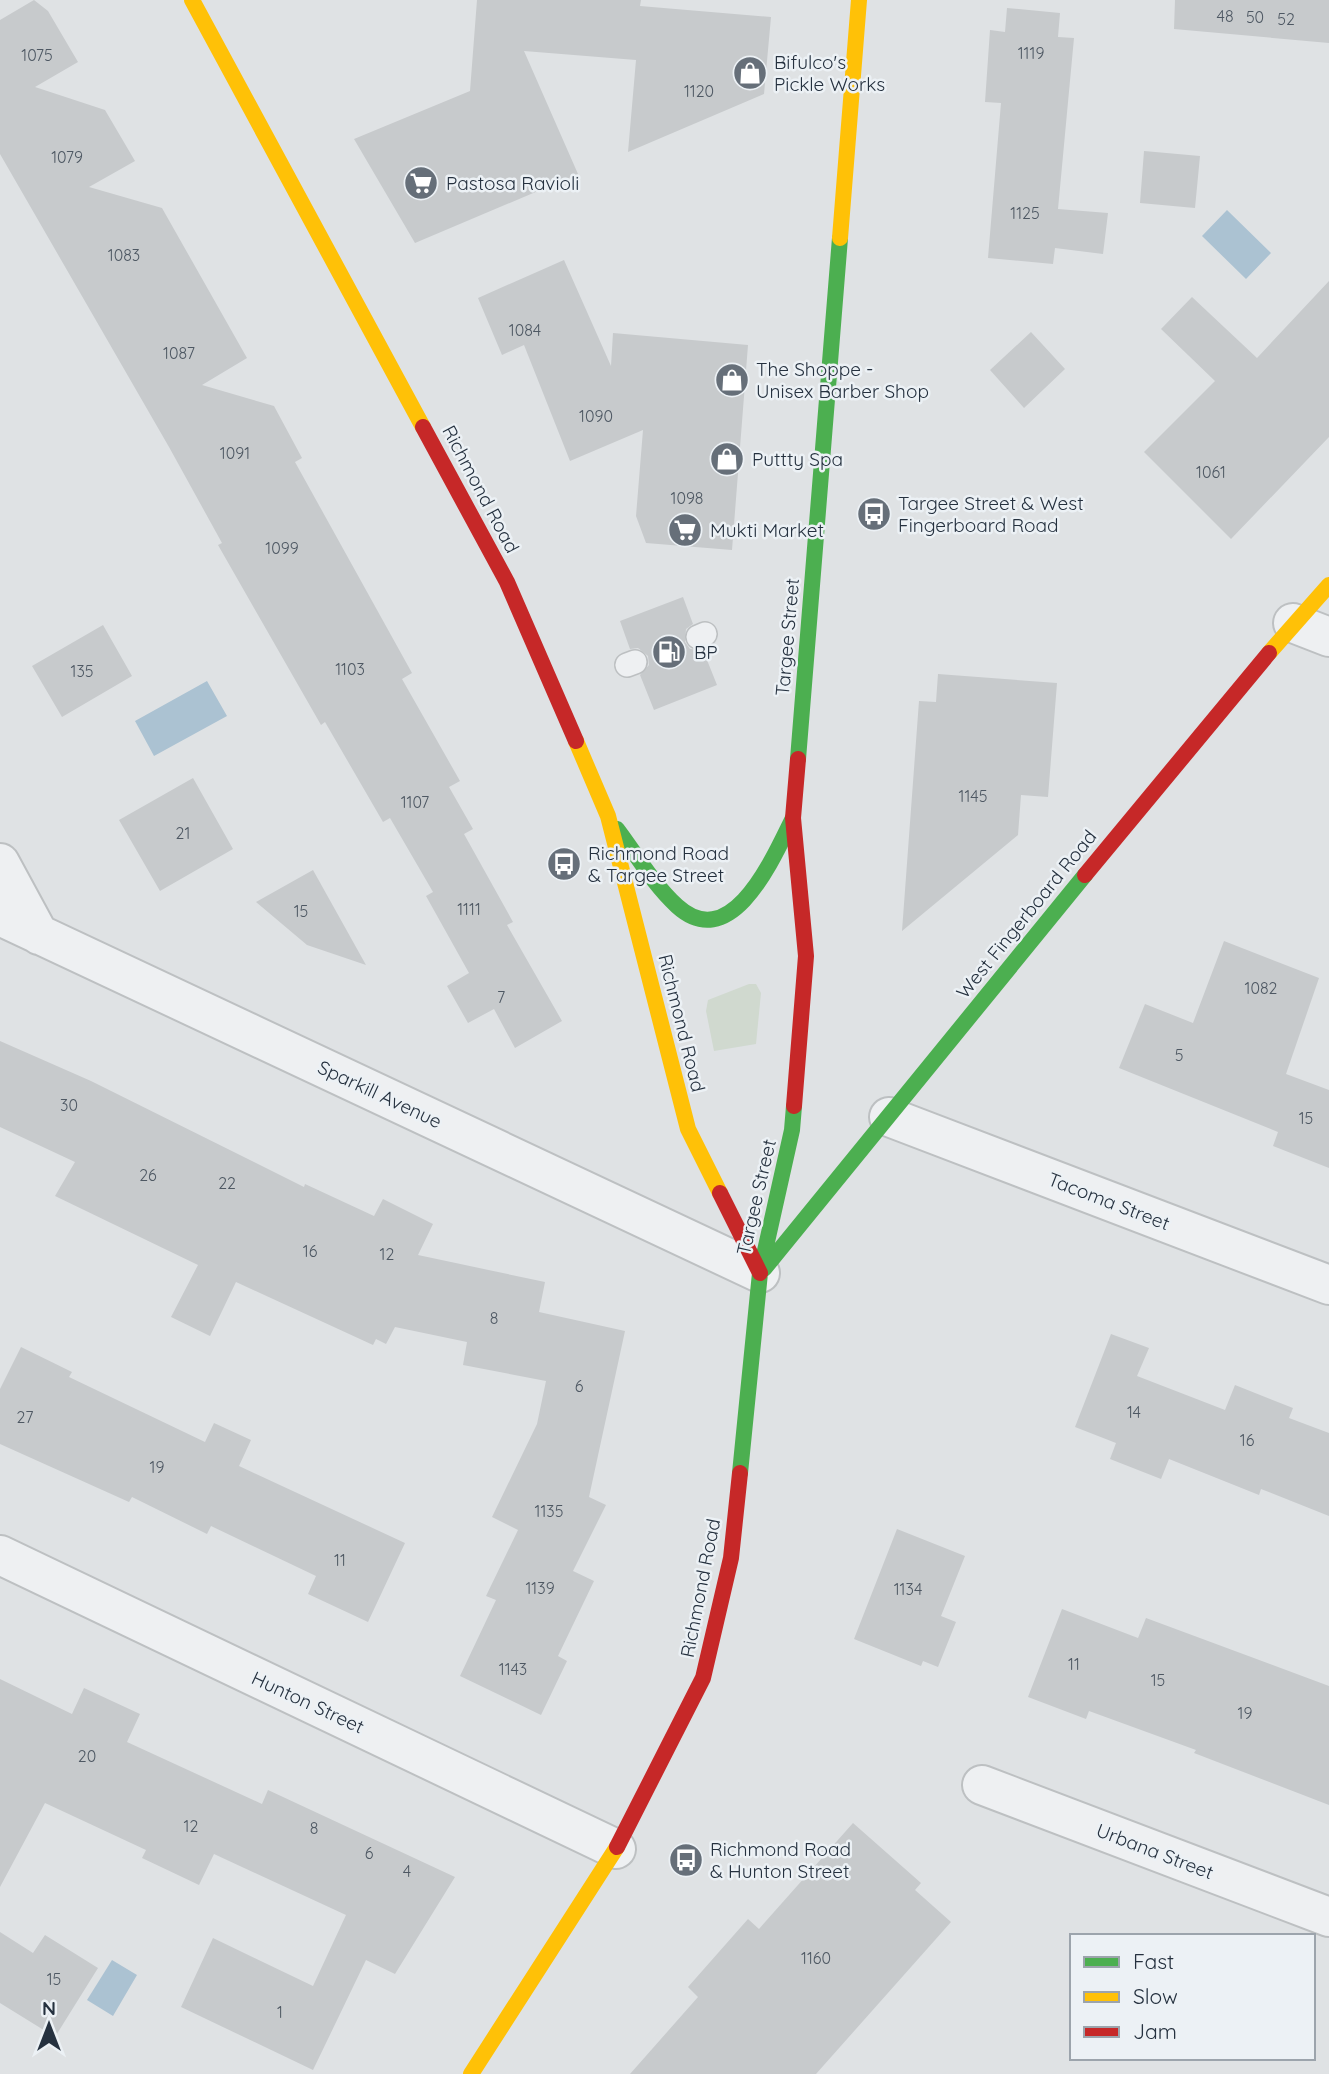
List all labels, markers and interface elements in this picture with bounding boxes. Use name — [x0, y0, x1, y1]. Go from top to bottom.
house number: 48 — [1216, 6, 1234, 26]
house number: 50 — [1246, 7, 1264, 27]
house number: 52 — [1277, 9, 1295, 29]
house number: 1119 — [1018, 43, 1044, 63]
house number: 1075 — [21, 45, 53, 65]
place label: Bifulco's Pickle Works — [774, 50, 885, 96]
shop icon: Bifulco's Pickle Works — [731, 54, 769, 92]
house number: 1120 — [684, 81, 714, 101]
house number: 1079 — [51, 147, 83, 167]
supermarket icon: Pastosa Ravioli — [402, 164, 440, 202]
place label: Pastosa Ravioli — [446, 171, 579, 195]
house number: 1125 — [1010, 203, 1040, 223]
house number: 1083 — [108, 245, 140, 265]
house number: 1084 — [509, 320, 541, 340]
house number: 1087 — [163, 343, 195, 363]
place label: The Shoppe - Unisex Barber Shop — [756, 357, 929, 403]
shop icon: The Shoppe - Unisex Barber Shop — [713, 361, 751, 399]
house number: 1090 — [579, 406, 613, 426]
street label: Richmond Road — [437, 421, 525, 557]
shop icon: Puttty Spa — [708, 440, 746, 478]
house number: 1091 — [220, 443, 250, 463]
place label: Puttty Spa — [752, 447, 843, 471]
house number: 1061 — [1196, 462, 1226, 482]
house number: 1098 — [670, 488, 704, 508]
place label: Targee Street & West Fingerboard Road — [898, 491, 1084, 537]
bus stop icon: Targee Street & West Fingerboard Road — [855, 495, 893, 533]
supermarket icon: Mukti Market — [666, 511, 704, 549]
place label: Mukti Market — [710, 518, 824, 542]
house number: 1099 — [265, 538, 299, 558]
street label: Targee Street — [770, 577, 804, 697]
fuel station icon: BP — [650, 633, 688, 671]
place label: BP — [694, 640, 718, 664]
house number: 1103 — [335, 659, 365, 679]
house number: 135 — [70, 661, 94, 681]
house number: 1145 — [959, 786, 987, 806]
house number: 1107 — [401, 792, 429, 812]
house number: 21 — [176, 823, 190, 843]
street label: West Fingerboard Road — [951, 825, 1101, 1003]
place label: Richmond Road & Targee Street — [588, 841, 729, 887]
bus stop icon: Richmond Road & Targee Street — [545, 845, 583, 883]
house number: 1111 — [457, 899, 481, 919]
house number: 15 — [294, 901, 308, 921]
street label: Richmond Road — [653, 952, 711, 1094]
house number: 1082 — [1245, 978, 1278, 998]
house number: 7 — [497, 987, 505, 1007]
house number: 5 — [1175, 1045, 1183, 1065]
street label: Sparkill Avenue — [314, 1055, 446, 1133]
house number: 30 — [60, 1095, 78, 1115]
house number: 15 — [1299, 1108, 1313, 1128]
street label: Targee Street — [731, 1137, 781, 1257]
house number: 26 — [139, 1165, 157, 1185]
street label: Tacoma Street — [1045, 1167, 1173, 1235]
house number: 22 — [218, 1173, 236, 1193]
house number: 16 — [303, 1241, 318, 1261]
house number: 12 — [380, 1244, 395, 1264]
house number: 8 — [490, 1308, 498, 1328]
house number: 6 — [575, 1376, 584, 1396]
house number: 14 — [1127, 1402, 1141, 1422]
house number: 27 — [17, 1407, 33, 1427]
house number: 16 — [1240, 1430, 1255, 1450]
house number: 19 — [150, 1457, 164, 1477]
house number: 1135 — [535, 1501, 563, 1521]
street label: Richmond Road — [675, 1516, 725, 1660]
house number: 11 — [334, 1550, 346, 1570]
house number: 1139 — [525, 1578, 555, 1598]
house number: 1134 — [894, 1579, 922, 1599]
house number: 11 — [1068, 1654, 1080, 1674]
house number: 1143 — [499, 1659, 527, 1679]
street label: Hunton Street — [248, 1665, 368, 1739]
house number: 15 — [1151, 1670, 1165, 1690]
house number: 19 — [1238, 1703, 1252, 1723]
house number: 20 — [78, 1746, 96, 1766]
house number: 12 — [184, 1816, 199, 1836]
house number: 8 — [310, 1818, 318, 1838]
street label: Urbana Street — [1093, 1818, 1217, 1884]
place label: Richmond Road & Hunton Street — [710, 1837, 851, 1883]
bus stop icon: Richmond Road & Hunton Street — [667, 1841, 705, 1879]
house number: 6 — [365, 1843, 374, 1863]
house number: 4 — [403, 1861, 411, 1881]
legend — [1070, 1934, 1315, 2060]
house number: 1160 — [801, 1948, 831, 1968]
text: Fast — [1133, 1948, 1174, 1974]
house number: 15 — [47, 1969, 61, 1989]
text: Slow — [1133, 1983, 1178, 2009]
north arrow — [14, 1990, 84, 2060]
text: N — [42, 1996, 56, 2020]
house number: 1 — [277, 2002, 283, 2022]
text: Jam — [1133, 2018, 1177, 2044]

